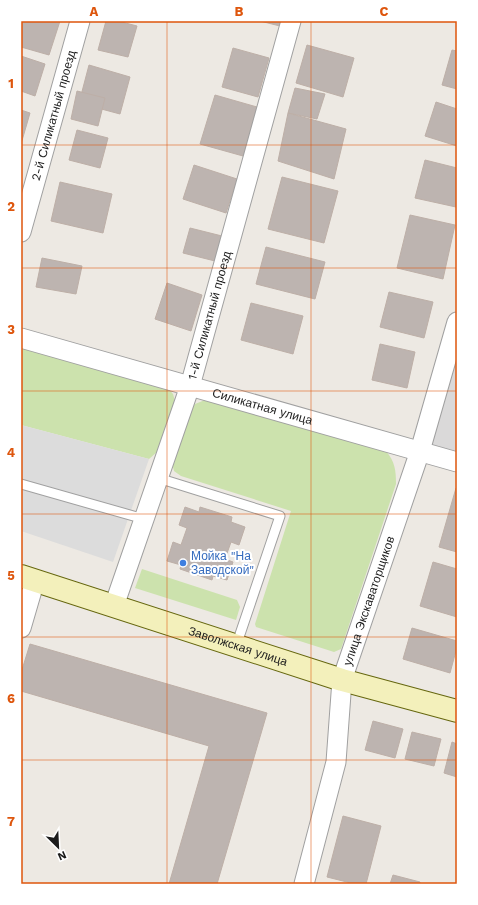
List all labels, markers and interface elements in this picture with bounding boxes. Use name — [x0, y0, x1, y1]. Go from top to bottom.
text: A — [90, 4, 99, 19]
text: B — [235, 4, 244, 19]
text: C — [380, 4, 389, 19]
street label: 2-й Силикатный проезд — [29, 49, 78, 182]
text: 1 — [8, 76, 14, 91]
text: 2 — [7, 199, 15, 214]
street label: 1-й Силикатный проезд — [185, 250, 234, 381]
text: 3 — [7, 322, 15, 337]
street label: Силикатная улица — [211, 386, 314, 428]
text: 4 — [7, 445, 16, 460]
street label: улица Экскаваторщиков — [340, 534, 397, 667]
place label: Мойка "На Заводской" — [191, 549, 254, 577]
marker: Мойка "На Заводской" — [178, 558, 188, 568]
text: 5 — [7, 568, 15, 583]
street label: Заволжская улица — [187, 624, 290, 669]
text: 6 — [7, 691, 15, 706]
text: 7 — [7, 814, 15, 829]
north arrow — [38, 827, 78, 867]
text: N — [55, 848, 68, 863]

